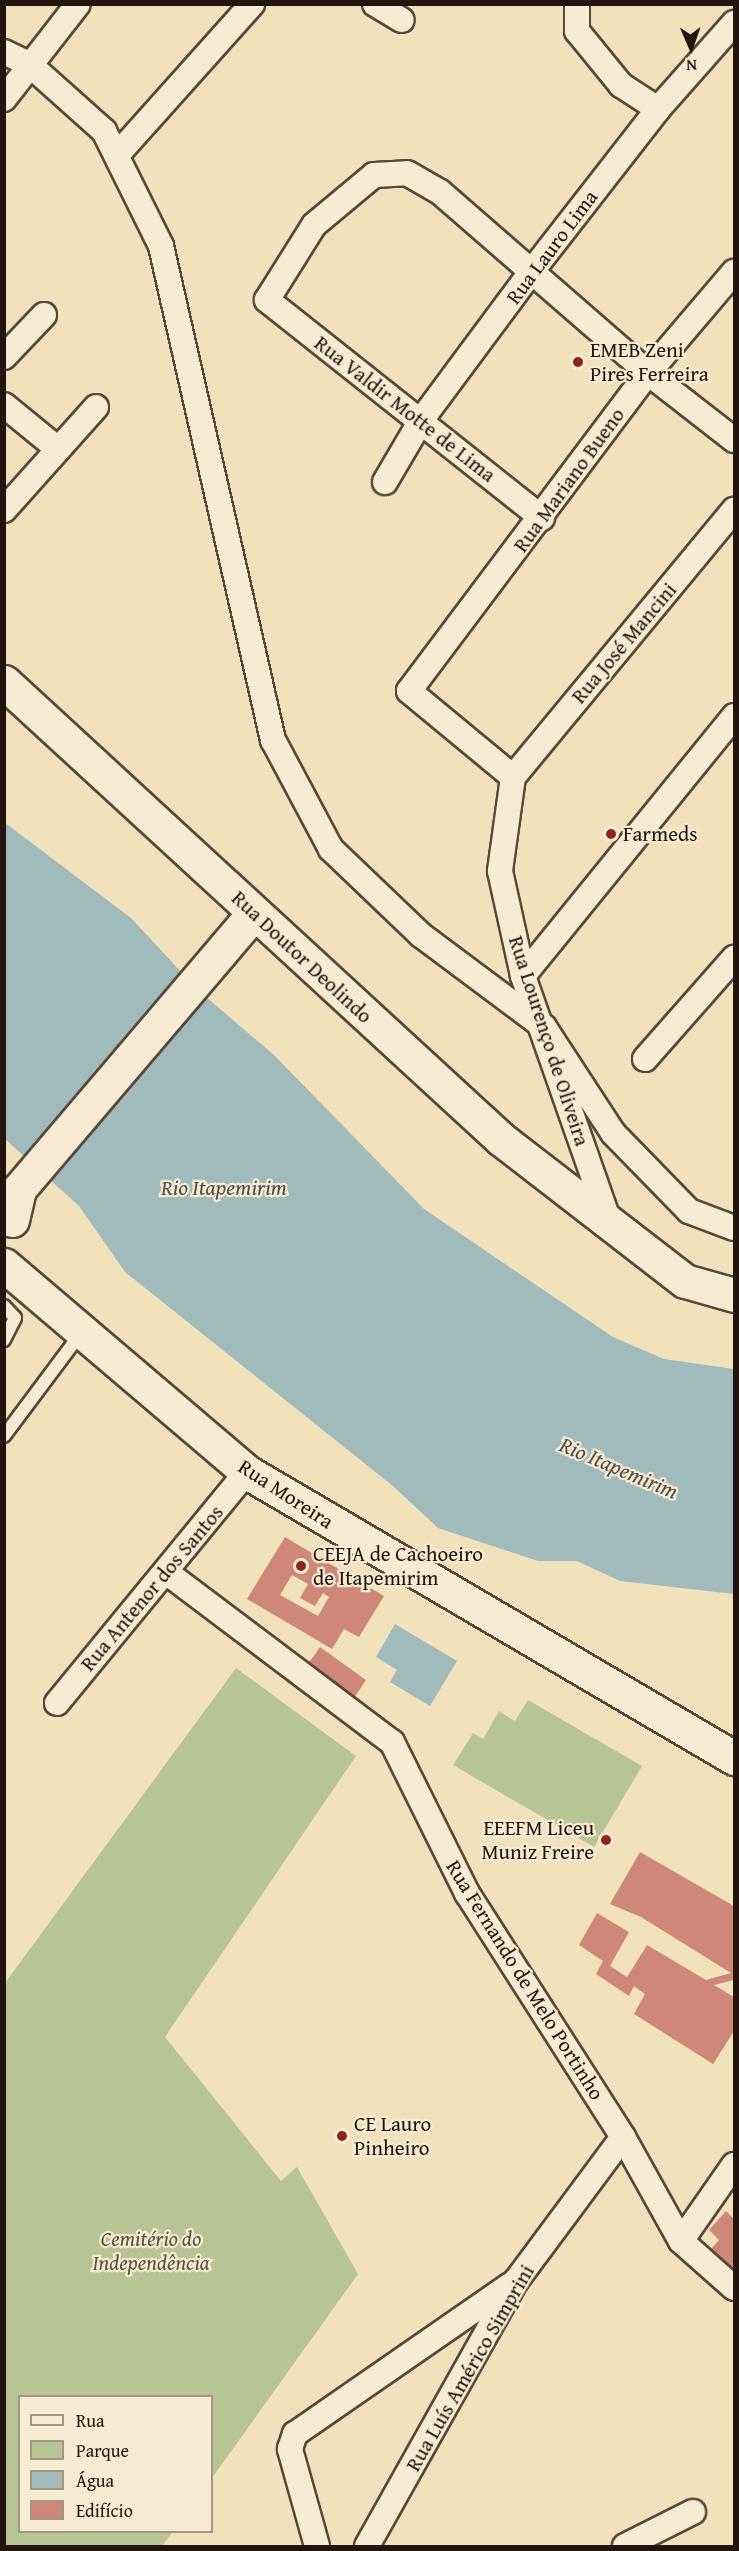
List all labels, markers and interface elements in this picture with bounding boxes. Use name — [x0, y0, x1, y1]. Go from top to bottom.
north arrow — [661, 18, 721, 78]
text: N — [686, 54, 697, 78]
street label: Rua Lauro Lima — [501, 185, 603, 309]
street label: Rua Valdir Motte de Lima — [309, 330, 501, 488]
place label: EMEB Zeni Pires Ferreira — [590, 337, 709, 387]
marker: EMEB Zeni Pires Ferreira — [571, 355, 585, 369]
street label: Rua Mariano Bueno — [508, 403, 630, 557]
street label: Rua José Mancini — [566, 577, 682, 709]
place label: Farmeds — [623, 821, 698, 847]
marker: Farmeds — [604, 827, 618, 841]
street label: Rua Doutor Deolindo — [226, 885, 378, 1029]
street label: Rua Lourenço de Oliveira — [503, 933, 595, 1149]
water label: Rio Itapemirim — [161, 1175, 287, 1201]
water label: Rio Itapemirim — [556, 1431, 682, 1505]
street label: Rua Moreira — [234, 1454, 338, 1534]
street label: Rua Antenor dos Santos — [75, 1500, 229, 1676]
place label: CEEJA de Cachoeiro de Itapemirim — [313, 1541, 483, 1591]
marker: CEEJA de Cachoeiro de Itapemirim — [294, 1559, 308, 1573]
place label: EEEFM Liceu Muniz Freire — [481, 1815, 594, 1865]
marker: EEEFM Liceu Muniz Freire — [599, 1833, 613, 1847]
street label: Rua Fernando de Melo Portinho — [441, 1855, 609, 2105]
place label: CE Lauro Pinheiro — [354, 2111, 431, 2161]
marker: CE Lauro Pinheiro — [335, 2129, 349, 2143]
park label: Cemitério do Independência — [92, 2226, 210, 2276]
street label: Rua Luís Américo Simprini — [401, 2260, 539, 2476]
legend — [18, 2395, 213, 2533]
text: Rua — [76, 2407, 105, 2434]
text: Parque — [76, 2437, 129, 2464]
text: Água — [76, 2467, 114, 2494]
text: Edifício — [76, 2497, 133, 2524]

